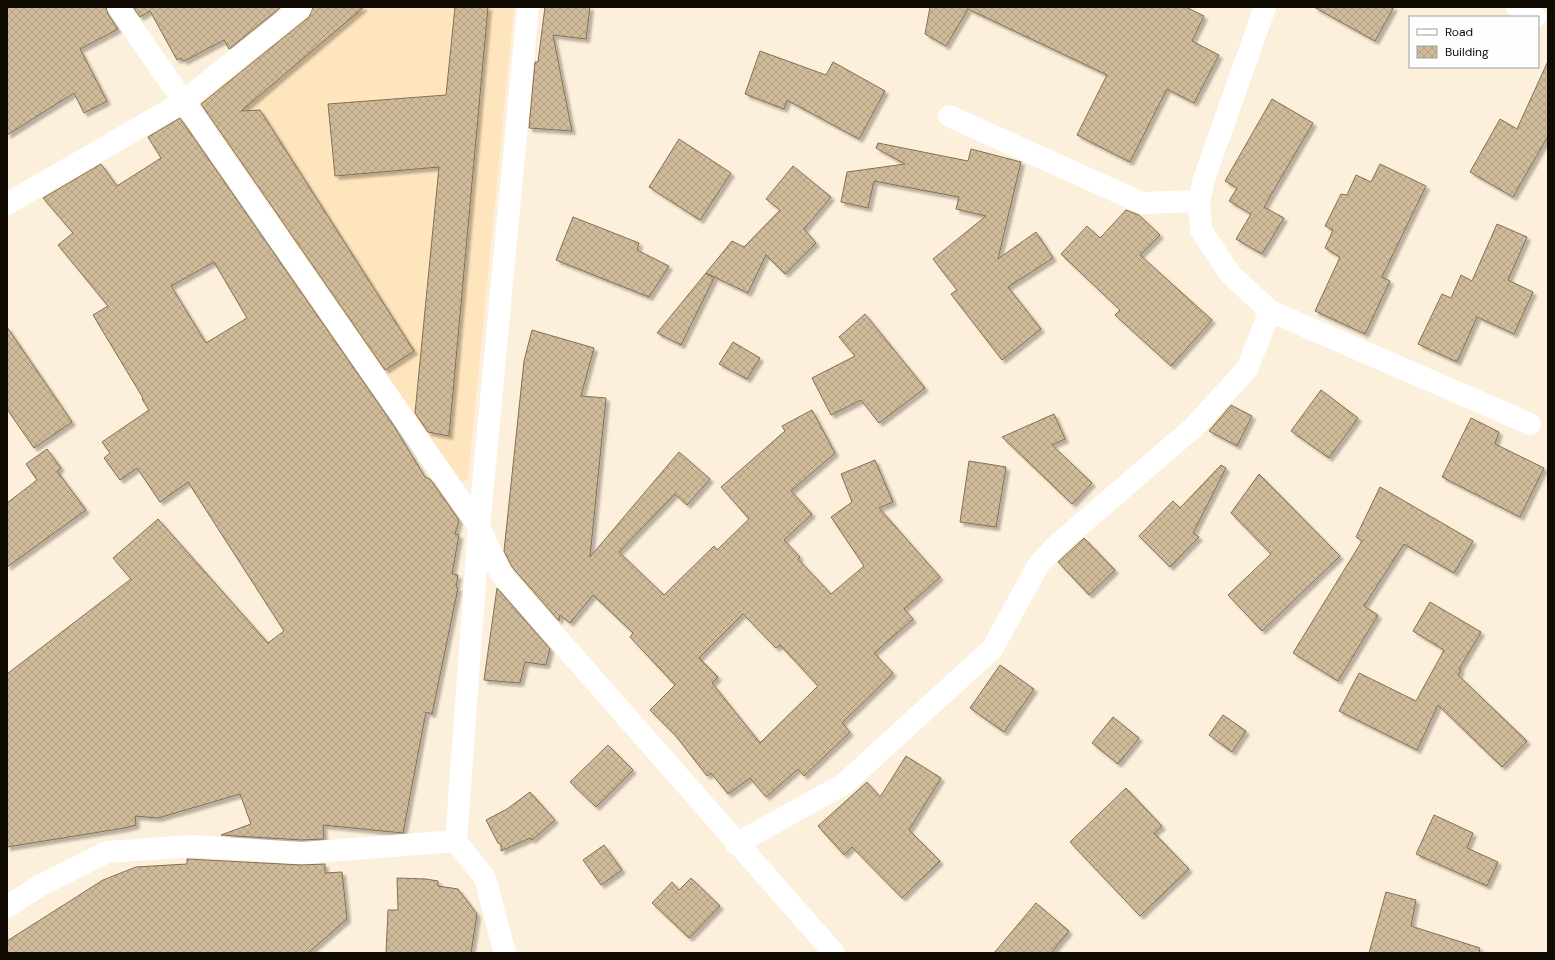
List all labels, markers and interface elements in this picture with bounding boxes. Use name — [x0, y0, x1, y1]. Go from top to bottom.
legend — [1409, 16, 1539, 68]
text: Road — [1445, 24, 1473, 40]
text: Building — [1445, 44, 1489, 60]

